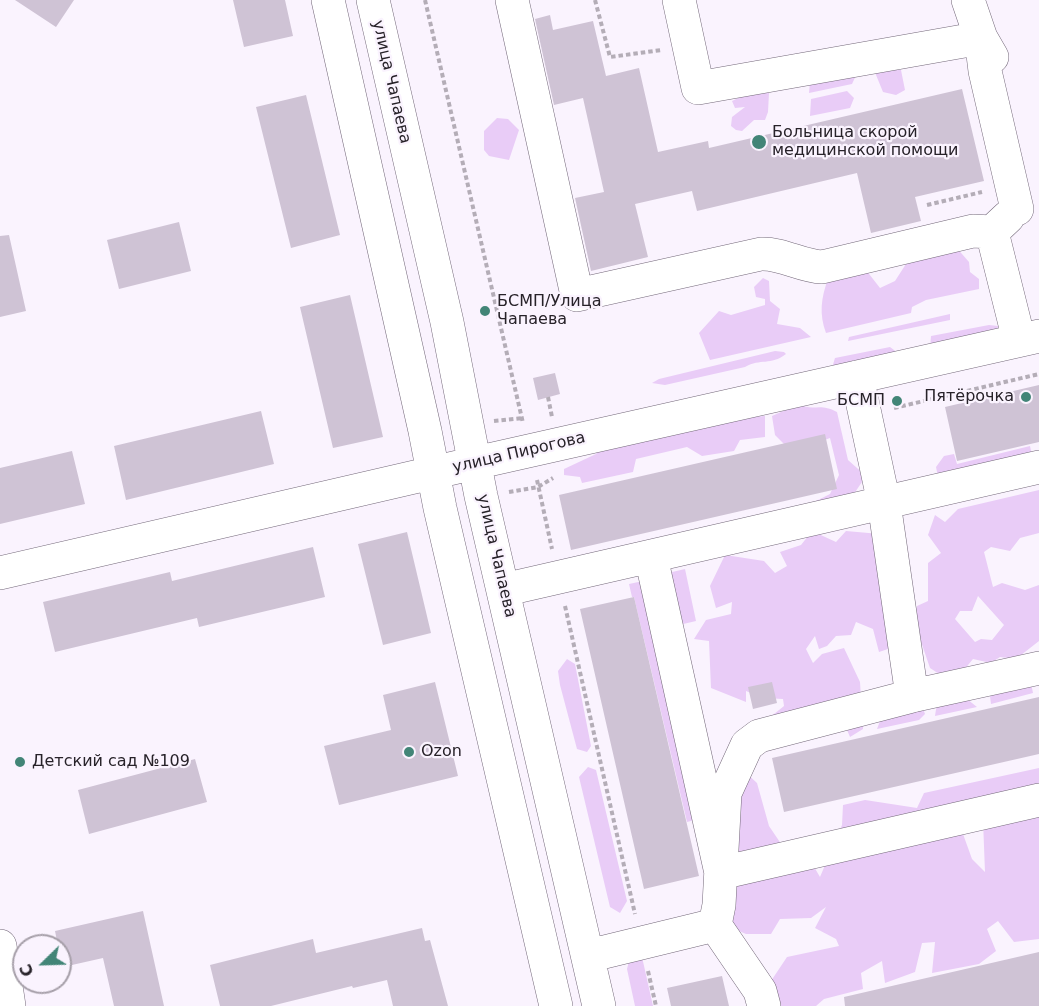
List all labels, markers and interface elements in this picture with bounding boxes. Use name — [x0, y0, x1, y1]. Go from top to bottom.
street label: улица Чапаева — [367, 18, 415, 146]
place label: Больница скорой медицинской помощи — [772, 123, 958, 161]
marker: Больница скорой медицинской помощи — [750, 133, 768, 151]
place label: БСМП/Улица Чапаева — [497, 292, 601, 330]
marker: БСМП/Улица Чапаева — [478, 304, 492, 318]
place label: Пятёрочка — [924, 387, 1014, 407]
marker: Пятёрочка — [1019, 390, 1033, 404]
place label: БСМП — [837, 391, 885, 411]
marker: БСМП — [890, 394, 904, 408]
street label: улица Пирогова — [451, 428, 587, 478]
street label: улица Чапаева — [472, 492, 520, 620]
place label: Ozon — [421, 742, 462, 762]
marker: Ozon — [402, 745, 416, 759]
place label: Детский сад №109 — [32, 752, 190, 772]
marker: Детский сад №109 — [13, 755, 27, 769]
north arrow — [12, 934, 72, 994]
text: С — [16, 961, 38, 980]

